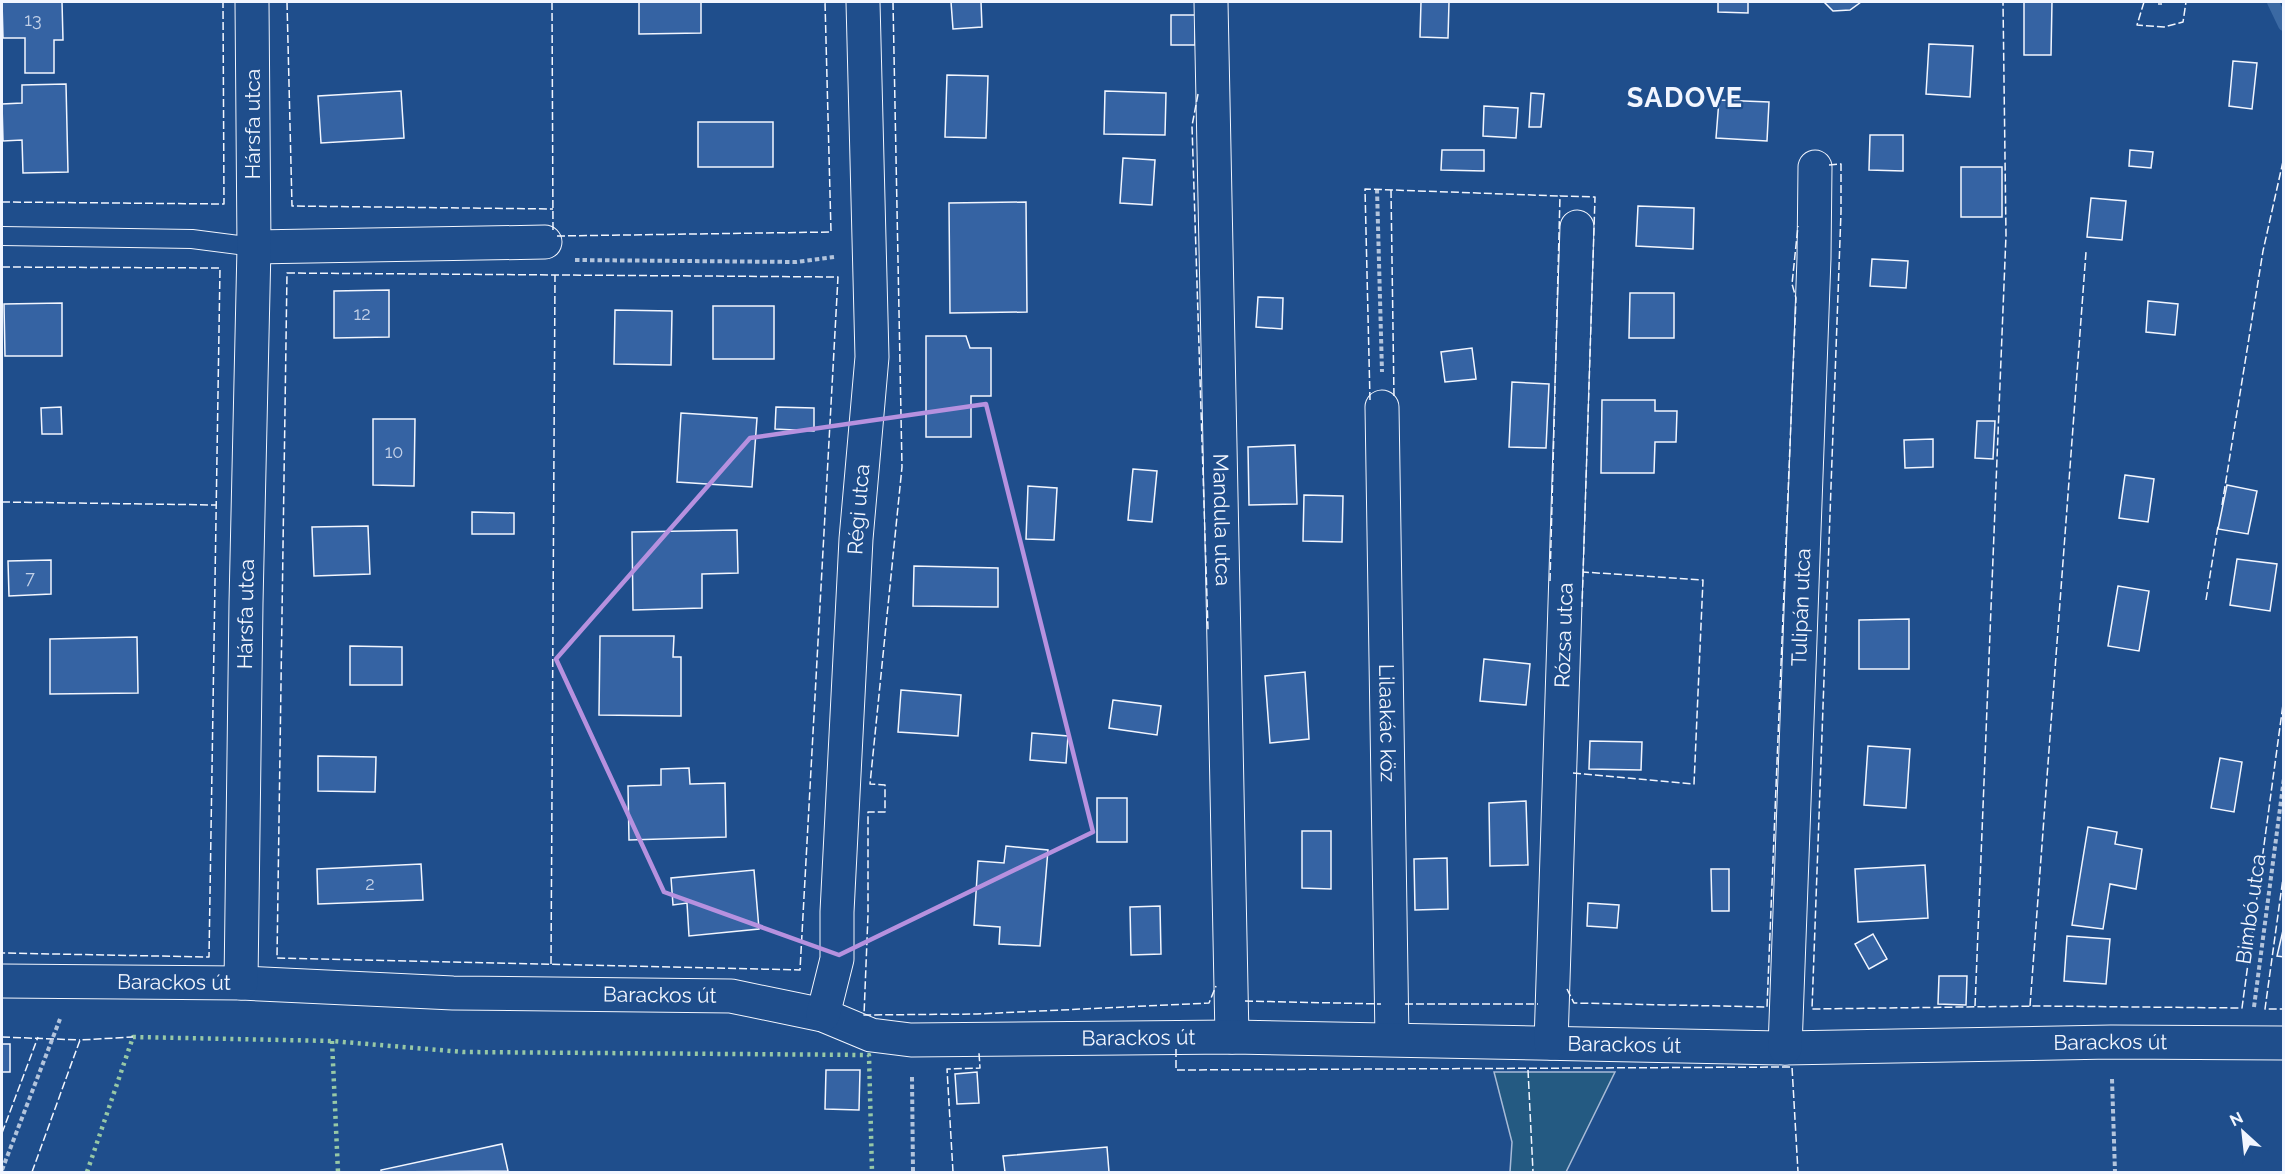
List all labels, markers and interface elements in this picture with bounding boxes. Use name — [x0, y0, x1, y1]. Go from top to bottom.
house number: 13 — [24, 9, 42, 30]
street label: Hársfa utca — [240, 69, 265, 179]
district label: SADOVE — [1627, 82, 1743, 113]
house number: 12 — [353, 303, 371, 324]
house number: 10 — [385, 441, 403, 462]
street label: Mandula utca — [1208, 453, 1236, 586]
street label: Régi utca — [842, 463, 875, 555]
street label: Tulipán utca — [1786, 548, 1815, 667]
street label: Hársfa utca — [232, 559, 259, 669]
house number: 7 — [25, 567, 35, 588]
street label: Rózsa utca — [1549, 582, 1578, 688]
street label: Lilaakác köz — [1374, 664, 1401, 782]
street label: Bimbó utca — [2230, 852, 2271, 966]
house number: 2 — [365, 873, 375, 894]
street label: Barackos út — [117, 969, 231, 995]
street label: Barackos út — [603, 982, 717, 1008]
street label: Barackos út — [1081, 1024, 1196, 1050]
street label: Barackos út — [2053, 1029, 2167, 1055]
street label: Barackos út — [1567, 1031, 1682, 1058]
north arrow — [2213, 1102, 2273, 1162]
text: N — [2227, 1108, 2246, 1130]

